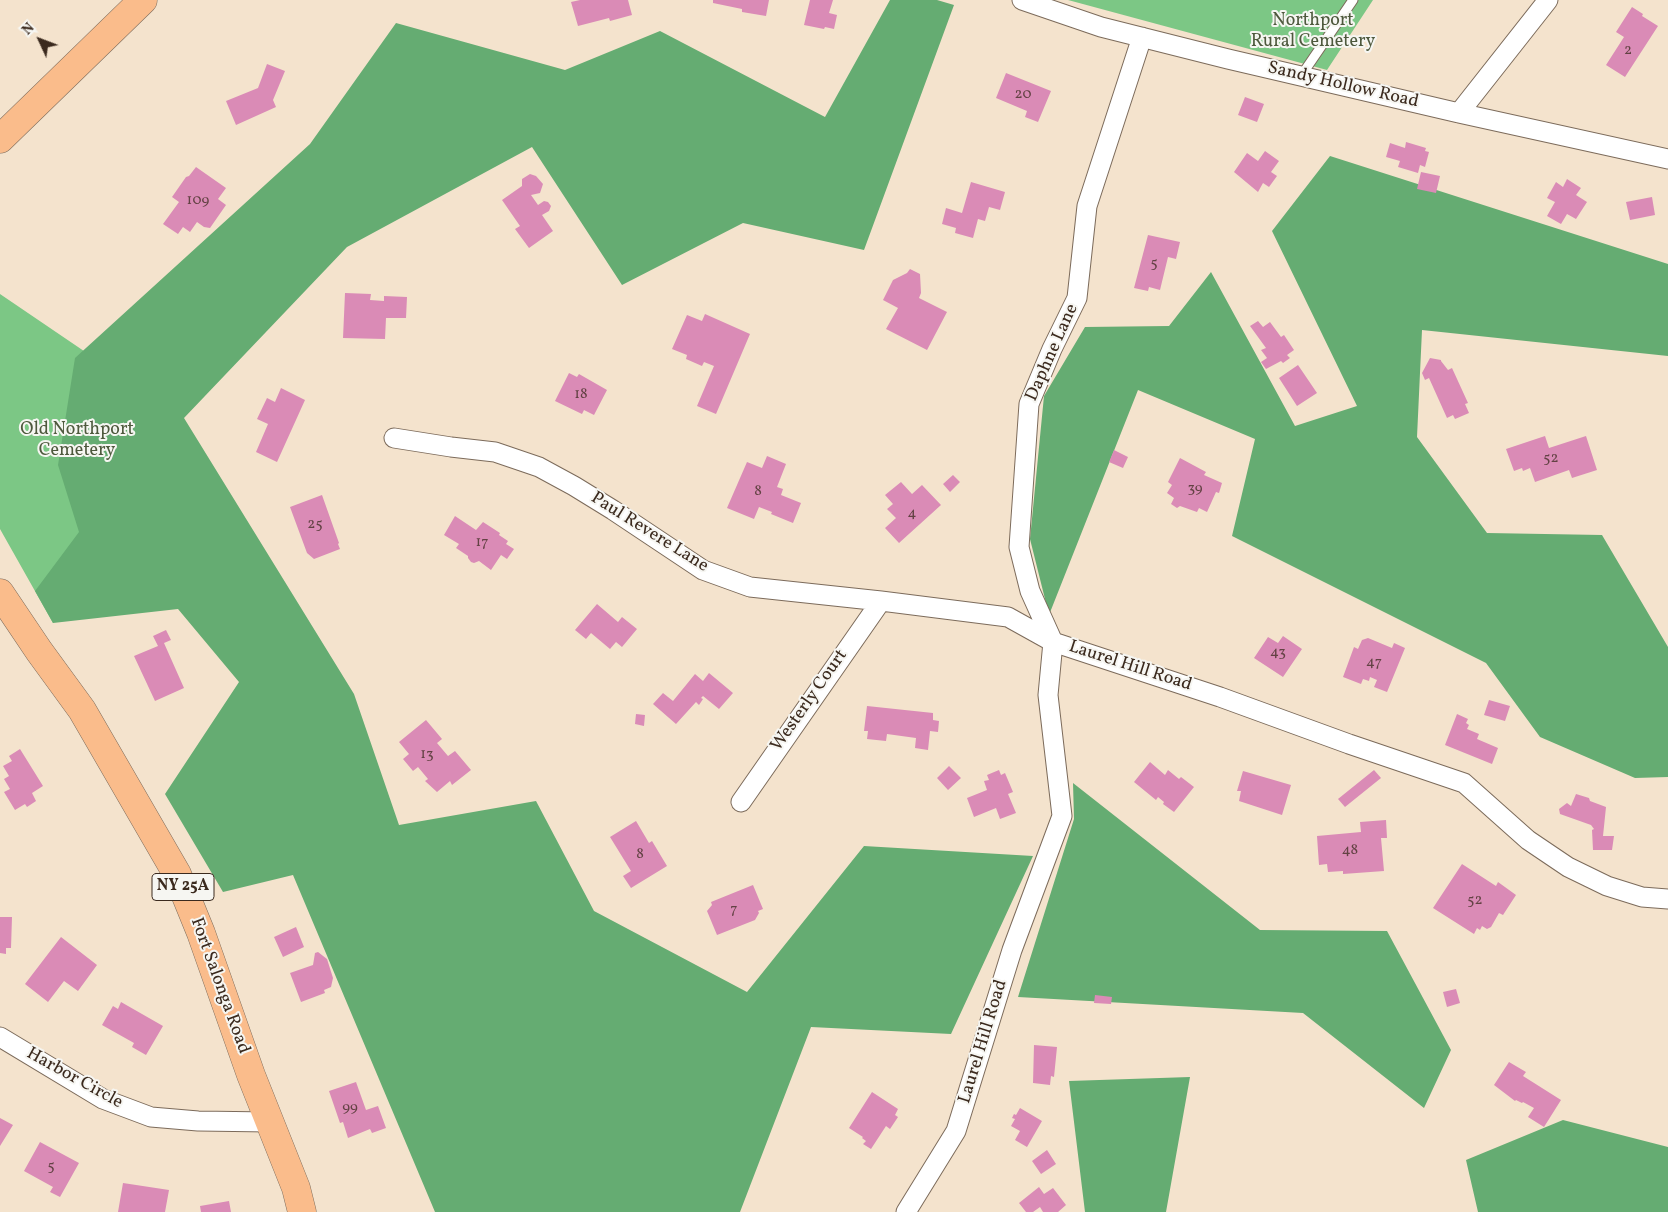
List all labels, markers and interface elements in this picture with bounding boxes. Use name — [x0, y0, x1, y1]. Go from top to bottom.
park label: Northport Rural Cemetery — [1251, 11, 1375, 54]
north arrow — [15, 15, 65, 65]
text: N — [18, 19, 39, 40]
house number: 2 — [1624, 42, 1632, 60]
street label: Sandy Hollow Road — [1265, 58, 1421, 114]
house number: 20 — [1015, 86, 1031, 104]
house number: 109 — [187, 192, 209, 210]
house number: 5 — [1150, 255, 1158, 273]
street label: Daphne Lane — [1022, 301, 1084, 405]
house number: 18 — [574, 386, 588, 404]
park label: Old Northport Cemetery — [20, 420, 134, 462]
house number: 52 — [1543, 450, 1559, 468]
house number: 39 — [1187, 480, 1203, 498]
house number: 8 — [754, 483, 762, 501]
street label: Paul Revere Lane — [586, 488, 712, 578]
house number: 4 — [908, 505, 916, 523]
house number: 25 — [307, 516, 323, 534]
house number: 17 — [475, 534, 489, 552]
street label: Laurel Hill Road — [1066, 637, 1194, 697]
house number: 43 — [1270, 644, 1286, 662]
street label: Westerly Court — [767, 646, 853, 756]
house number: 47 — [1366, 654, 1382, 672]
house number: 13 — [420, 746, 434, 764]
house number: 48 — [1342, 842, 1358, 860]
house number: 8 — [636, 846, 644, 864]
road number: NY 25A — [152, 874, 214, 900]
house number: 52 — [1467, 892, 1483, 910]
house number: 7 — [730, 901, 738, 919]
street label: Fort Salonga Road — [184, 915, 254, 1057]
street label: Laurel Hill Road — [955, 978, 1013, 1106]
street label: Harbor Circle — [22, 1044, 126, 1114]
house number: 99 — [342, 1099, 358, 1117]
house number: 5 — [47, 1158, 55, 1176]

